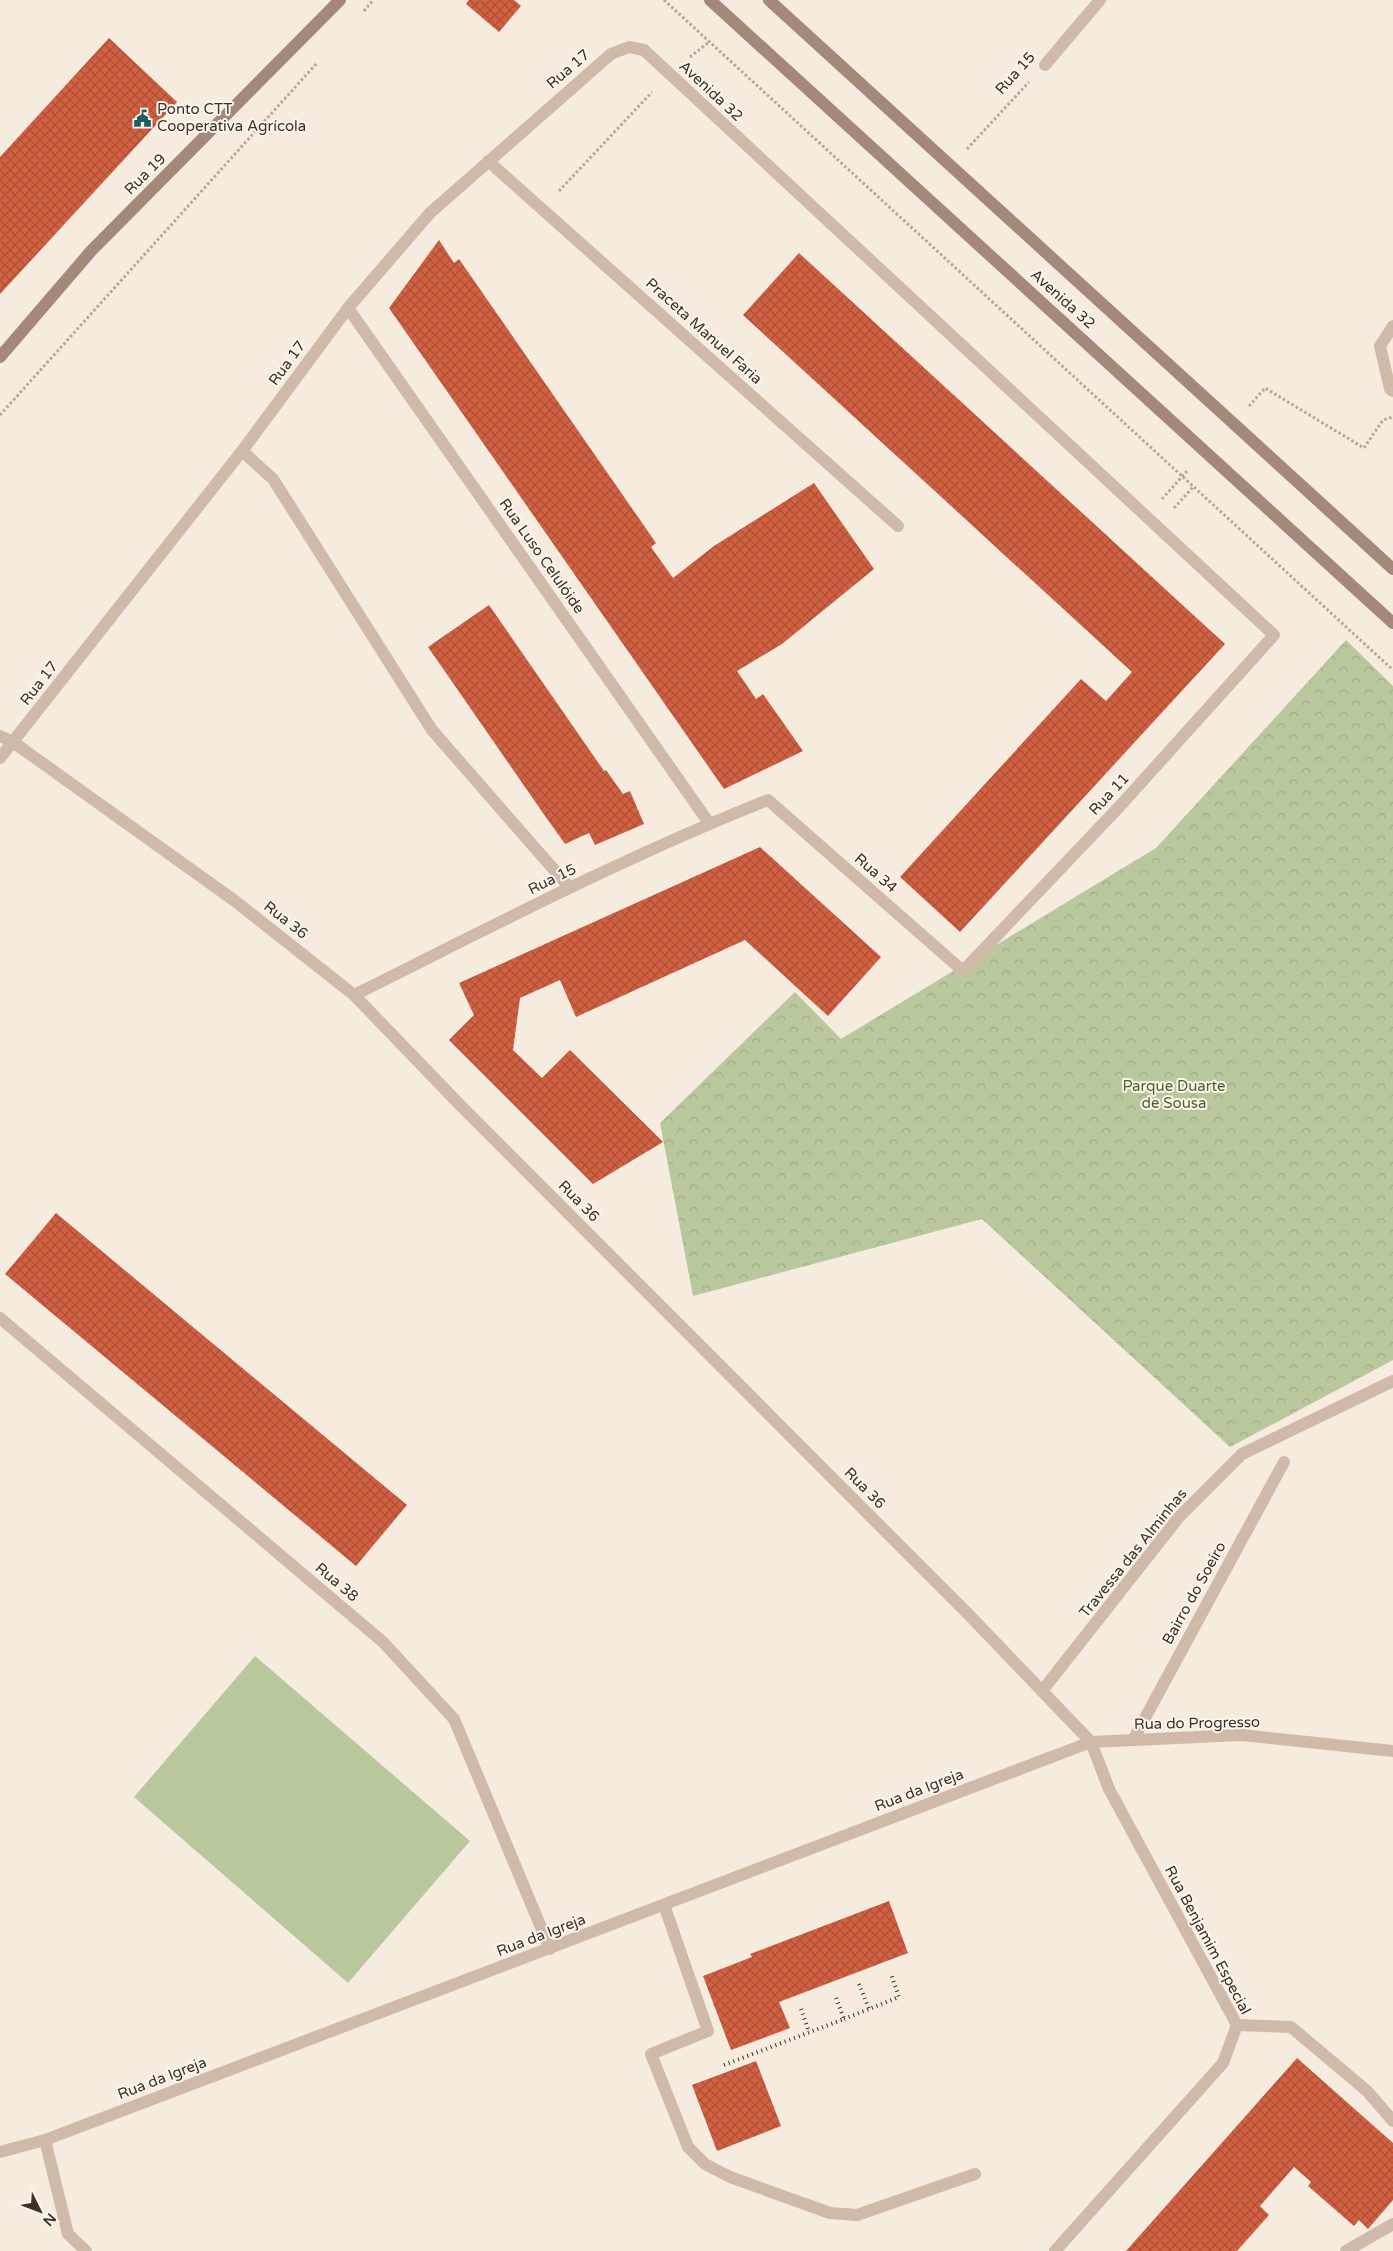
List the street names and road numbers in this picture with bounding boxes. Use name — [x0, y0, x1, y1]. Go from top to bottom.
street label: Rua 17 — [543, 45, 593, 93]
street label: Rua 15 — [991, 48, 1039, 98]
street label: Avenida 32 — [675, 57, 747, 125]
street label: Rua 19 — [121, 150, 169, 198]
street label: Avenida 32 — [1027, 265, 1099, 333]
street label: Praceta Manuel Faria — [642, 274, 766, 388]
street label: Rua 17 — [265, 337, 309, 389]
street label: Rua Luso Celulóide — [496, 495, 588, 617]
street label: Rua 17 — [16, 657, 62, 709]
street label: Rua 11 — [1085, 769, 1133, 819]
street label: Rua 34 — [851, 849, 901, 897]
street label: Rua 15 — [525, 860, 579, 898]
street label: Rua 36 — [260, 897, 312, 943]
street label: Rua 36 — [555, 1177, 603, 1225]
street label: Rua 36 — [841, 1464, 889, 1512]
street label: Travessa das Alminhas — [1075, 1485, 1191, 1621]
street label: Bairro do Soeiro — [1158, 1539, 1230, 1647]
street label: Rua 38 — [312, 1559, 362, 1605]
street label: Rua do Progresso — [1134, 1713, 1260, 1733]
street label: Rua da Igreja — [872, 1765, 966, 1815]
street label: Rua Benjamim Especial — [1161, 1862, 1255, 2018]
street label: Rua da Igreja — [494, 1910, 588, 1960]
street label: Rua da Igreja — [115, 2053, 209, 2103]

